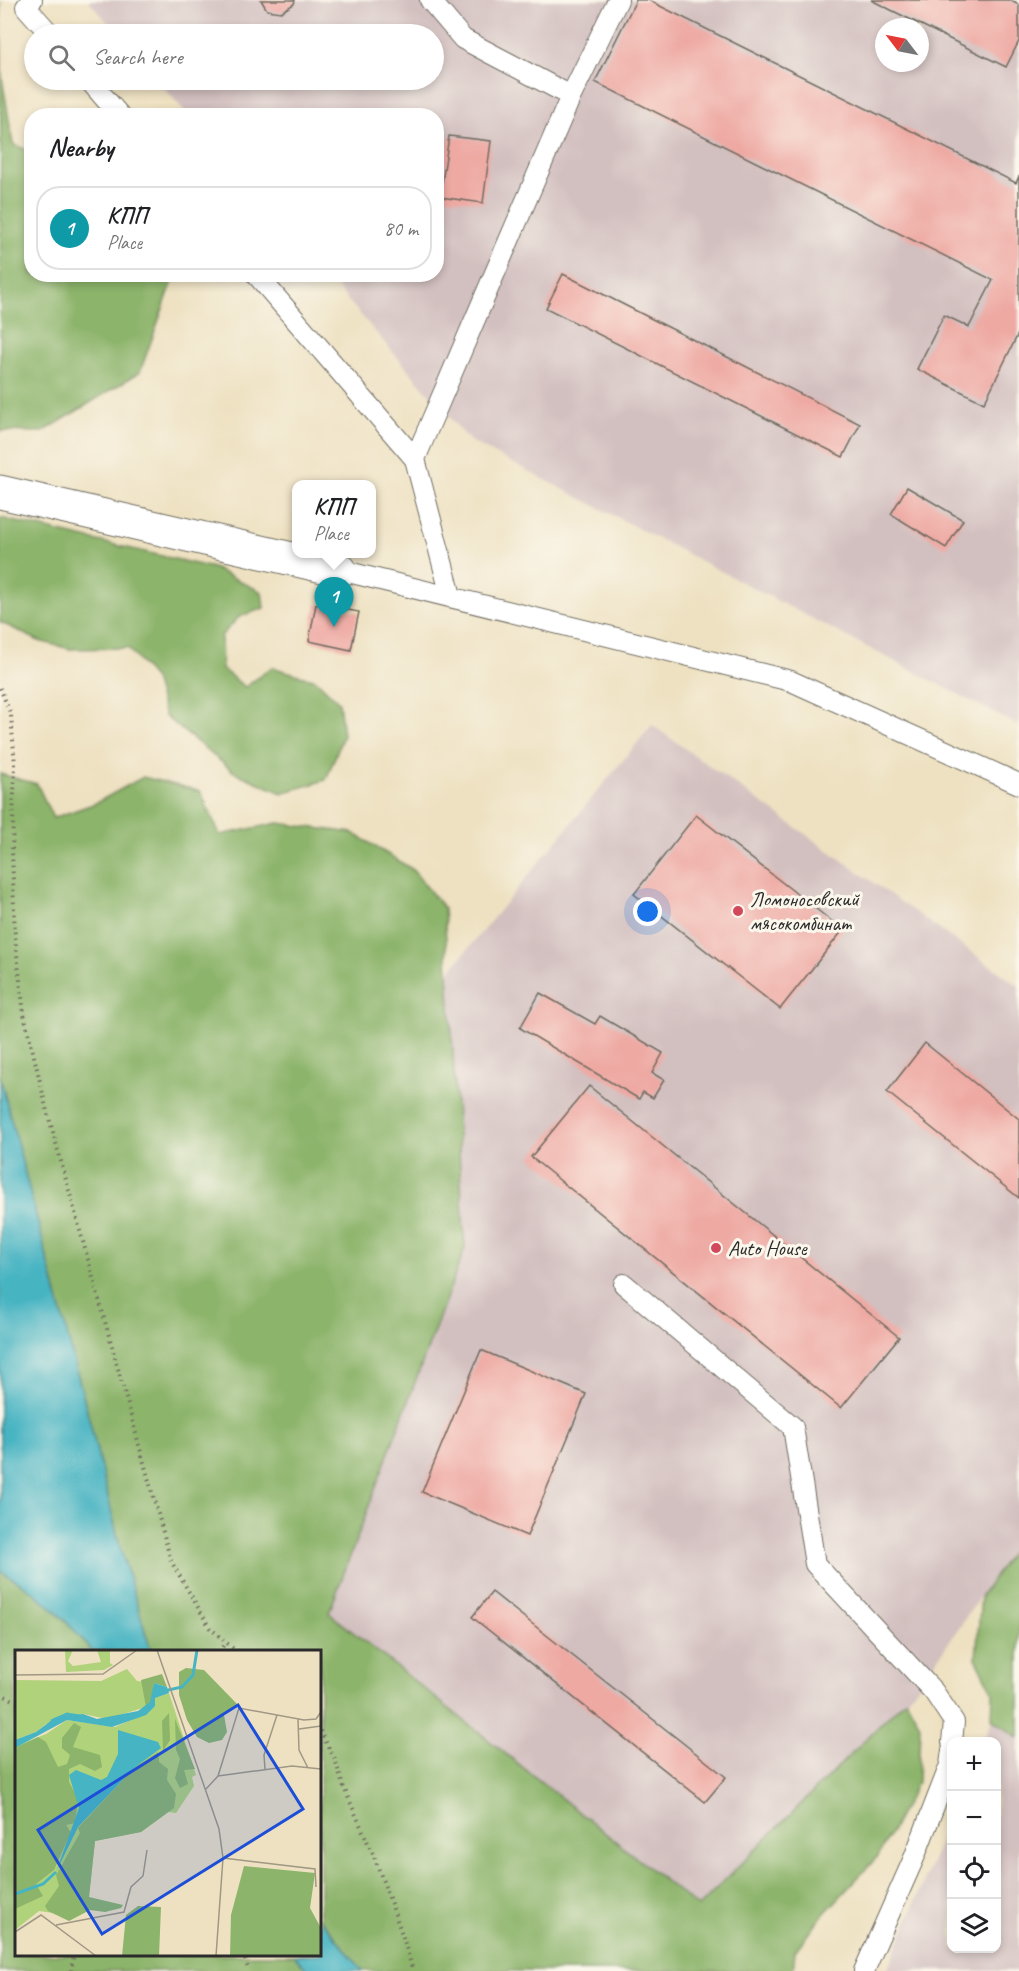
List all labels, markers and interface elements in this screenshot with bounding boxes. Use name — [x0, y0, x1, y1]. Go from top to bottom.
north arrow — [875, 18, 929, 72]
search box — [24, 24, 444, 90]
icon: search — [45, 41, 78, 74]
text: Search here — [93, 43, 183, 71]
text: Nearby — [48, 131, 113, 164]
text: КПП — [107, 202, 147, 230]
text: 1 — [65, 216, 74, 241]
text: 80 m — [384, 216, 418, 241]
text: Place — [107, 230, 142, 255]
popup — [292, 480, 376, 558]
text: КПП — [314, 493, 354, 521]
text: Place — [314, 521, 349, 546]
pin: 1 — [314, 578, 354, 627]
place label: Ломоносовский мясокомбинат — [750, 886, 860, 936]
your location — [633, 897, 662, 926]
marker: Ломоносовский мясокомбинат — [731, 904, 745, 918]
place label: Auto House — [728, 1235, 808, 1261]
marker: Auto House — [709, 1241, 723, 1255]
inset map — [15, 1650, 321, 1956]
map controls — [947, 1737, 1001, 1953]
button: + — [947, 1737, 1001, 1791]
button: − — [947, 1791, 1001, 1845]
button: locate — [947, 1845, 1001, 1899]
button: layers — [947, 1899, 1001, 1953]

